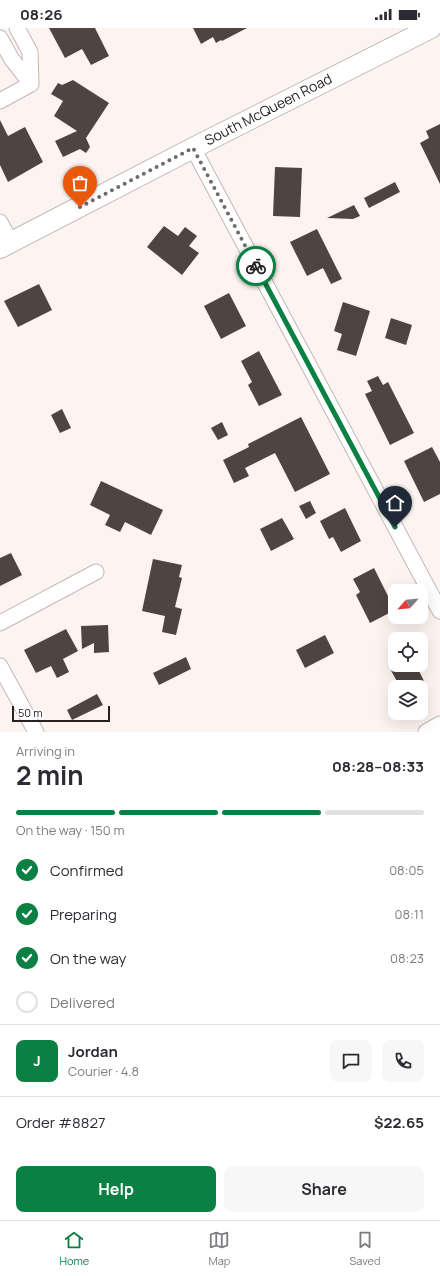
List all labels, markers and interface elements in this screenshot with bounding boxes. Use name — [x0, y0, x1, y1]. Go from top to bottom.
text: 08:26 — [20, 4, 62, 25]
street label: South McQueen Road — [201, 69, 335, 149]
pin — [63, 166, 97, 207]
icon: bag — [69, 172, 91, 194]
courier — [236, 246, 276, 286]
icon: bike — [245, 255, 267, 277]
pin — [378, 486, 412, 527]
icon: home — [384, 492, 406, 514]
north arrow — [388, 584, 428, 624]
map controls — [388, 584, 428, 720]
button: locate — [388, 632, 428, 672]
button: layers — [388, 680, 428, 720]
scale bar — [12, 704, 110, 723]
text: 50 m — [18, 705, 43, 720]
text: Arriving in — [16, 742, 75, 760]
text: 08:28–08:33 — [332, 756, 424, 777]
text: 2 min — [16, 757, 84, 793]
text: On the way · 150 m — [16, 821, 124, 839]
icon: check — [16, 859, 38, 881]
text: Confirmed — [50, 860, 123, 881]
text: 08:05 — [389, 861, 424, 879]
icon: check — [16, 903, 38, 925]
text: Preparing — [50, 904, 117, 925]
text: 08:11 — [394, 905, 424, 923]
icon: check — [16, 947, 38, 969]
text: On the way — [50, 948, 126, 969]
text: 08:23 — [390, 949, 424, 967]
text: Delivered — [50, 992, 115, 1013]
button: chat — [330, 1040, 372, 1082]
button: phone — [382, 1040, 424, 1082]
text: Jordan — [68, 1041, 118, 1062]
text: J — [33, 1050, 41, 1071]
text: Courier · 4.8 — [68, 1062, 139, 1080]
text: Order #8827 — [16, 1112, 105, 1133]
text: $22.65 — [374, 1112, 424, 1133]
button: Help — [16, 1166, 216, 1212]
button: Share — [224, 1166, 424, 1212]
tab: Home — [60, 1229, 89, 1268]
tab: Map — [208, 1229, 230, 1268]
tab: Saved — [349, 1229, 380, 1268]

